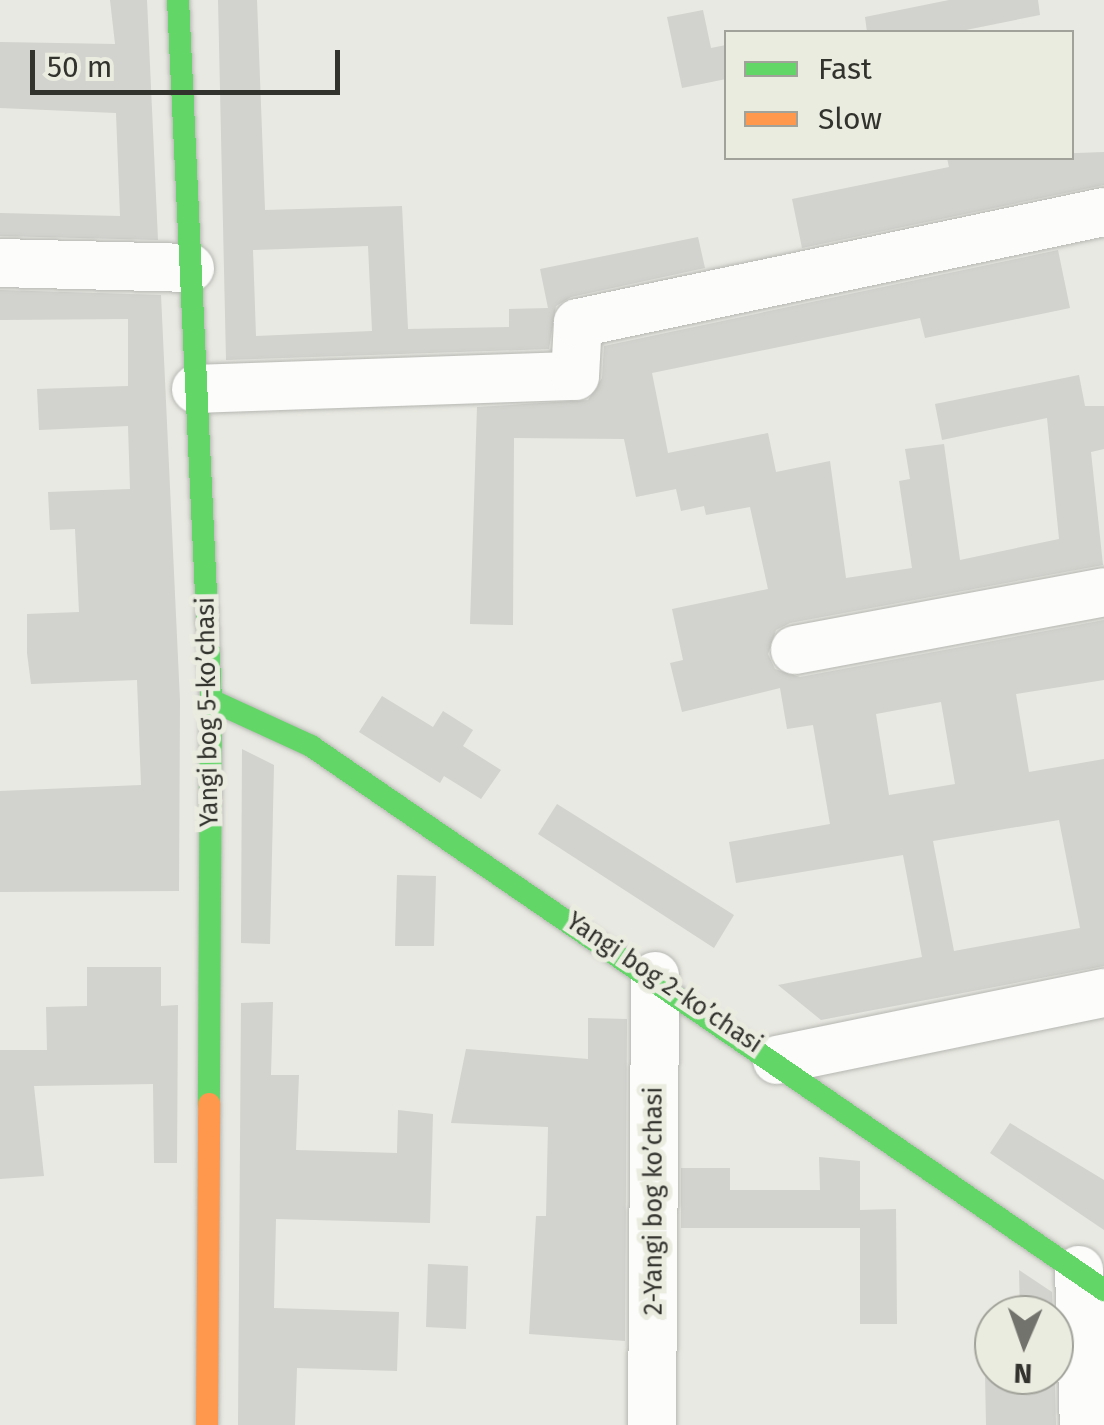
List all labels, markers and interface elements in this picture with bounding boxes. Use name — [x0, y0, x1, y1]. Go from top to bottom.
scale bar — [35, 30, 345, 92]
legend — [724, 30, 1074, 160]
text: 50 m — [47, 49, 112, 85]
text: Fast — [818, 51, 872, 87]
text: Slow — [818, 101, 882, 137]
street label: Yangi bog 5-koʼchasi — [191, 597, 225, 827]
street label: Yangi bog 2-koʼchasi — [560, 906, 768, 1060]
street label: 2-Yangi bog koʼchasi — [639, 1087, 669, 1315]
north arrow — [974, 1295, 1074, 1395]
text: N — [1013, 1357, 1033, 1390]

